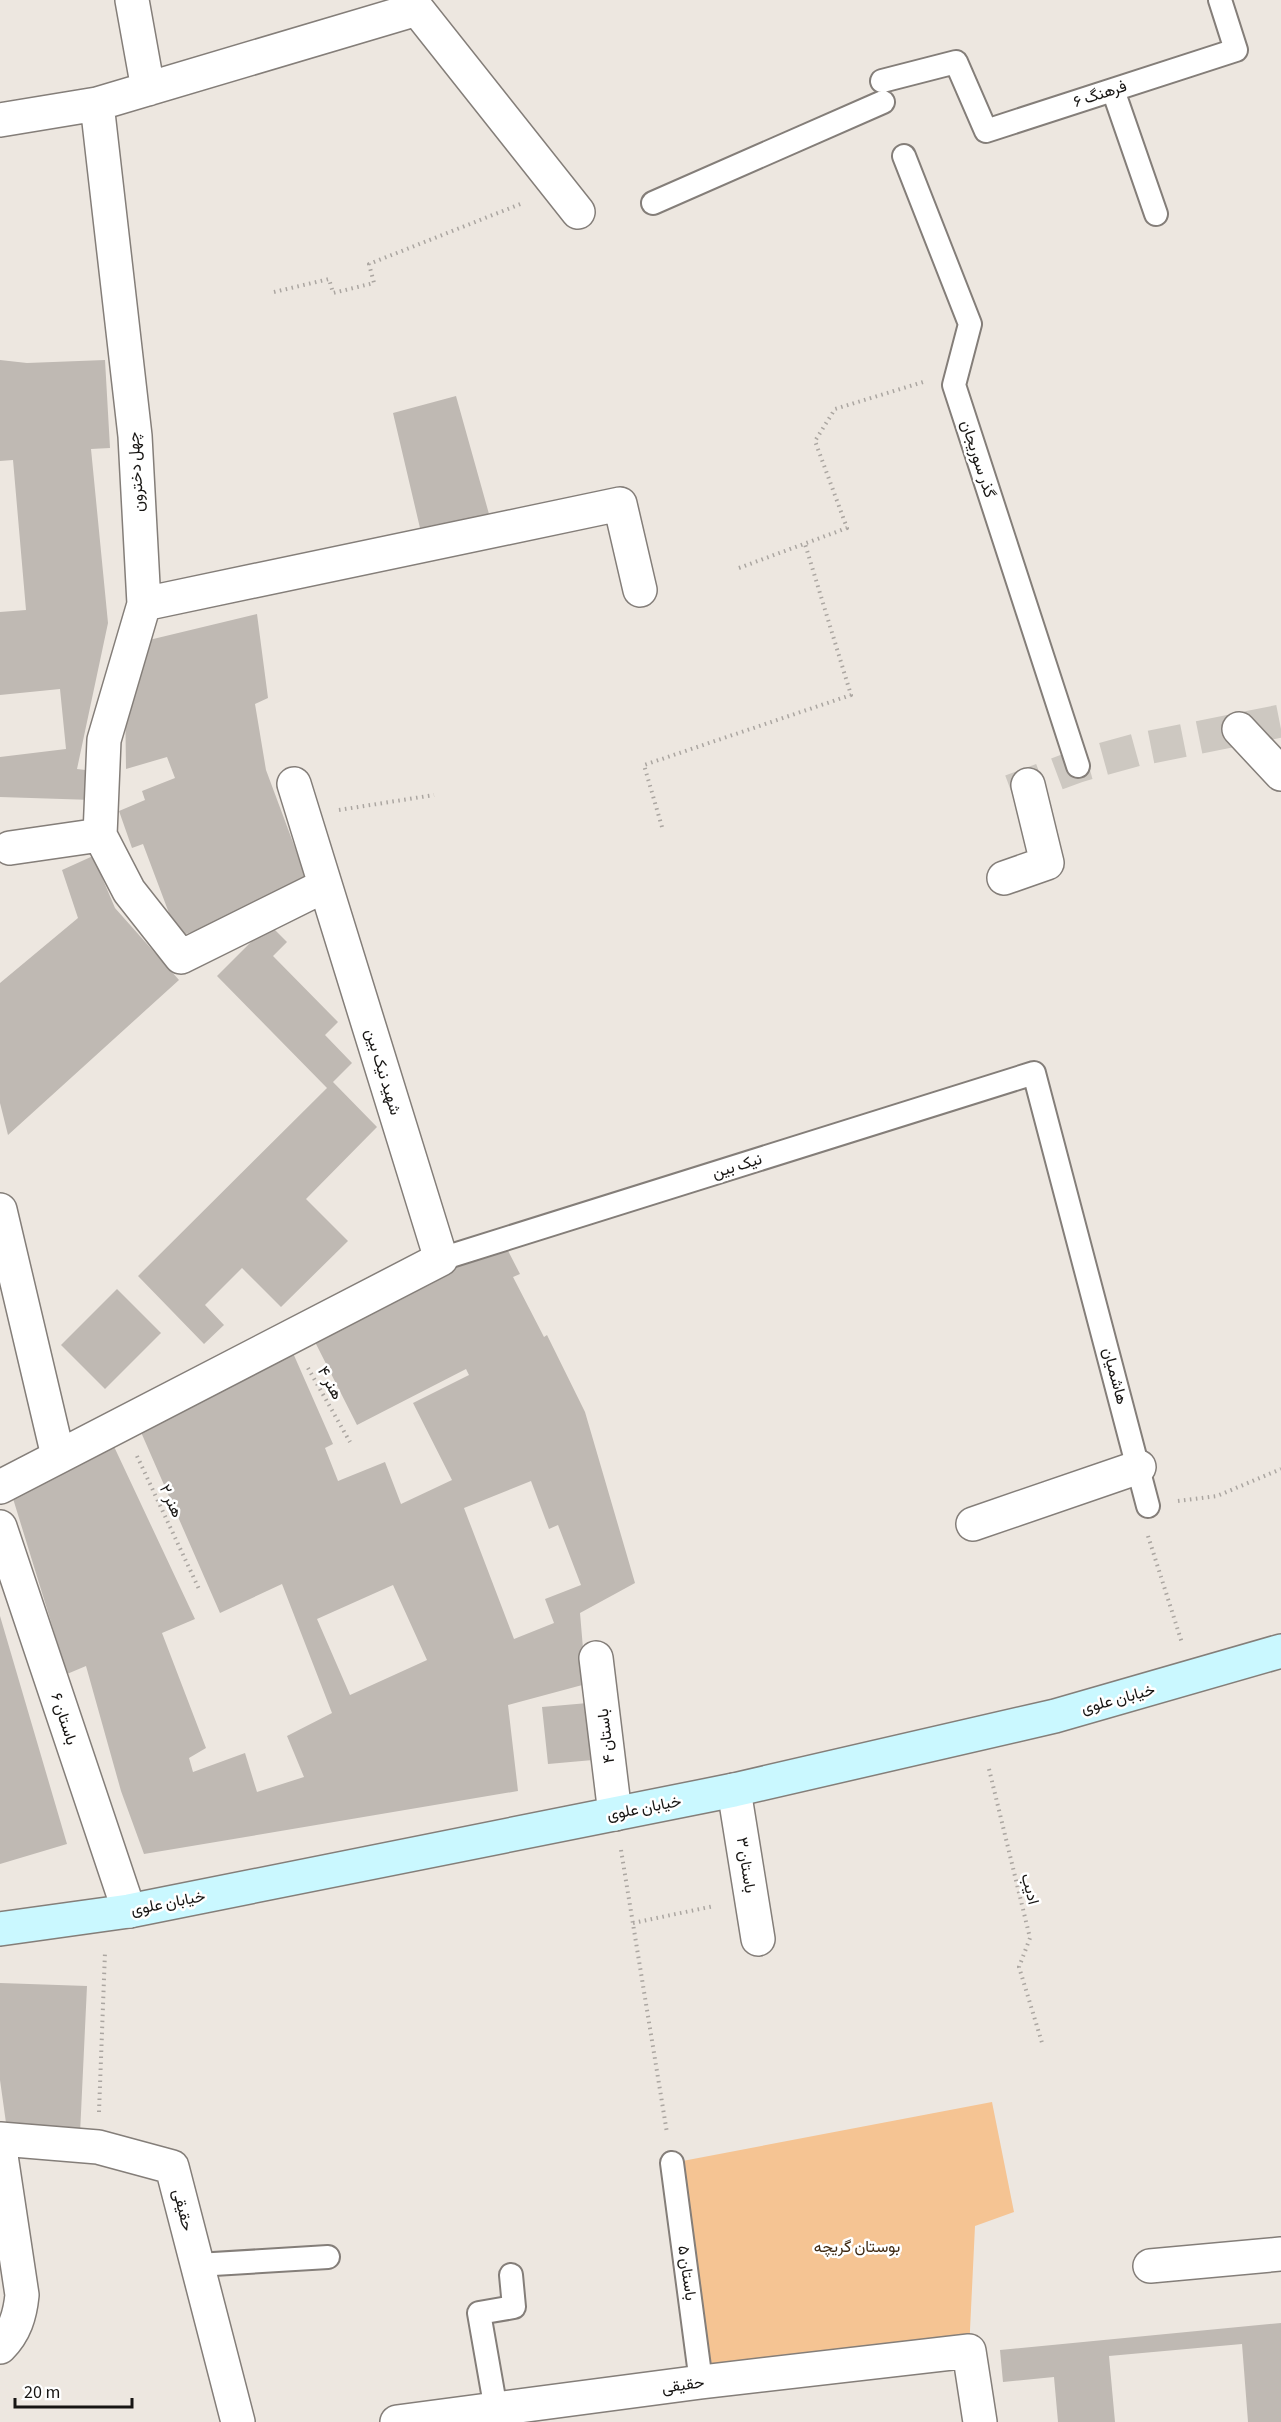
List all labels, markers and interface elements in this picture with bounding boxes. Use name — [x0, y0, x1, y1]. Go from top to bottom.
street label: فرهنگ ۶ — [1071, 75, 1129, 113]
street label: گذر سوریجان — [955, 417, 1001, 501]
street label: چهل دخترون — [122, 431, 150, 513]
street label: شهید نیک بین — [359, 1026, 407, 1118]
street label: نیک بین — [709, 1148, 765, 1184]
street label: هاشمیان — [1097, 1345, 1133, 1407]
street label: هنر ۴ — [312, 1362, 348, 1404]
street label: هنر ۲ — [154, 1481, 188, 1521]
street label: خیابان علوی — [1079, 1679, 1158, 1719]
street label: باستان ۶ — [45, 1690, 83, 1748]
street label: باستان ۴ — [592, 1707, 620, 1765]
street label: خیابان علوی — [605, 1790, 683, 1826]
street label: باستان ۳ — [731, 1835, 761, 1895]
street label: ادیب — [1016, 1871, 1044, 1907]
street label: خیابان علوی — [129, 1885, 207, 1921]
street label: حقیقی — [167, 2187, 199, 2234]
park label: بوستان گریچه — [814, 2236, 900, 2258]
street label: باستان ۵ — [672, 2244, 702, 2302]
scale bar — [15, 2371, 132, 2409]
street label: حقیقی — [660, 2371, 706, 2399]
text: 20 m — [24, 2380, 60, 2405]

